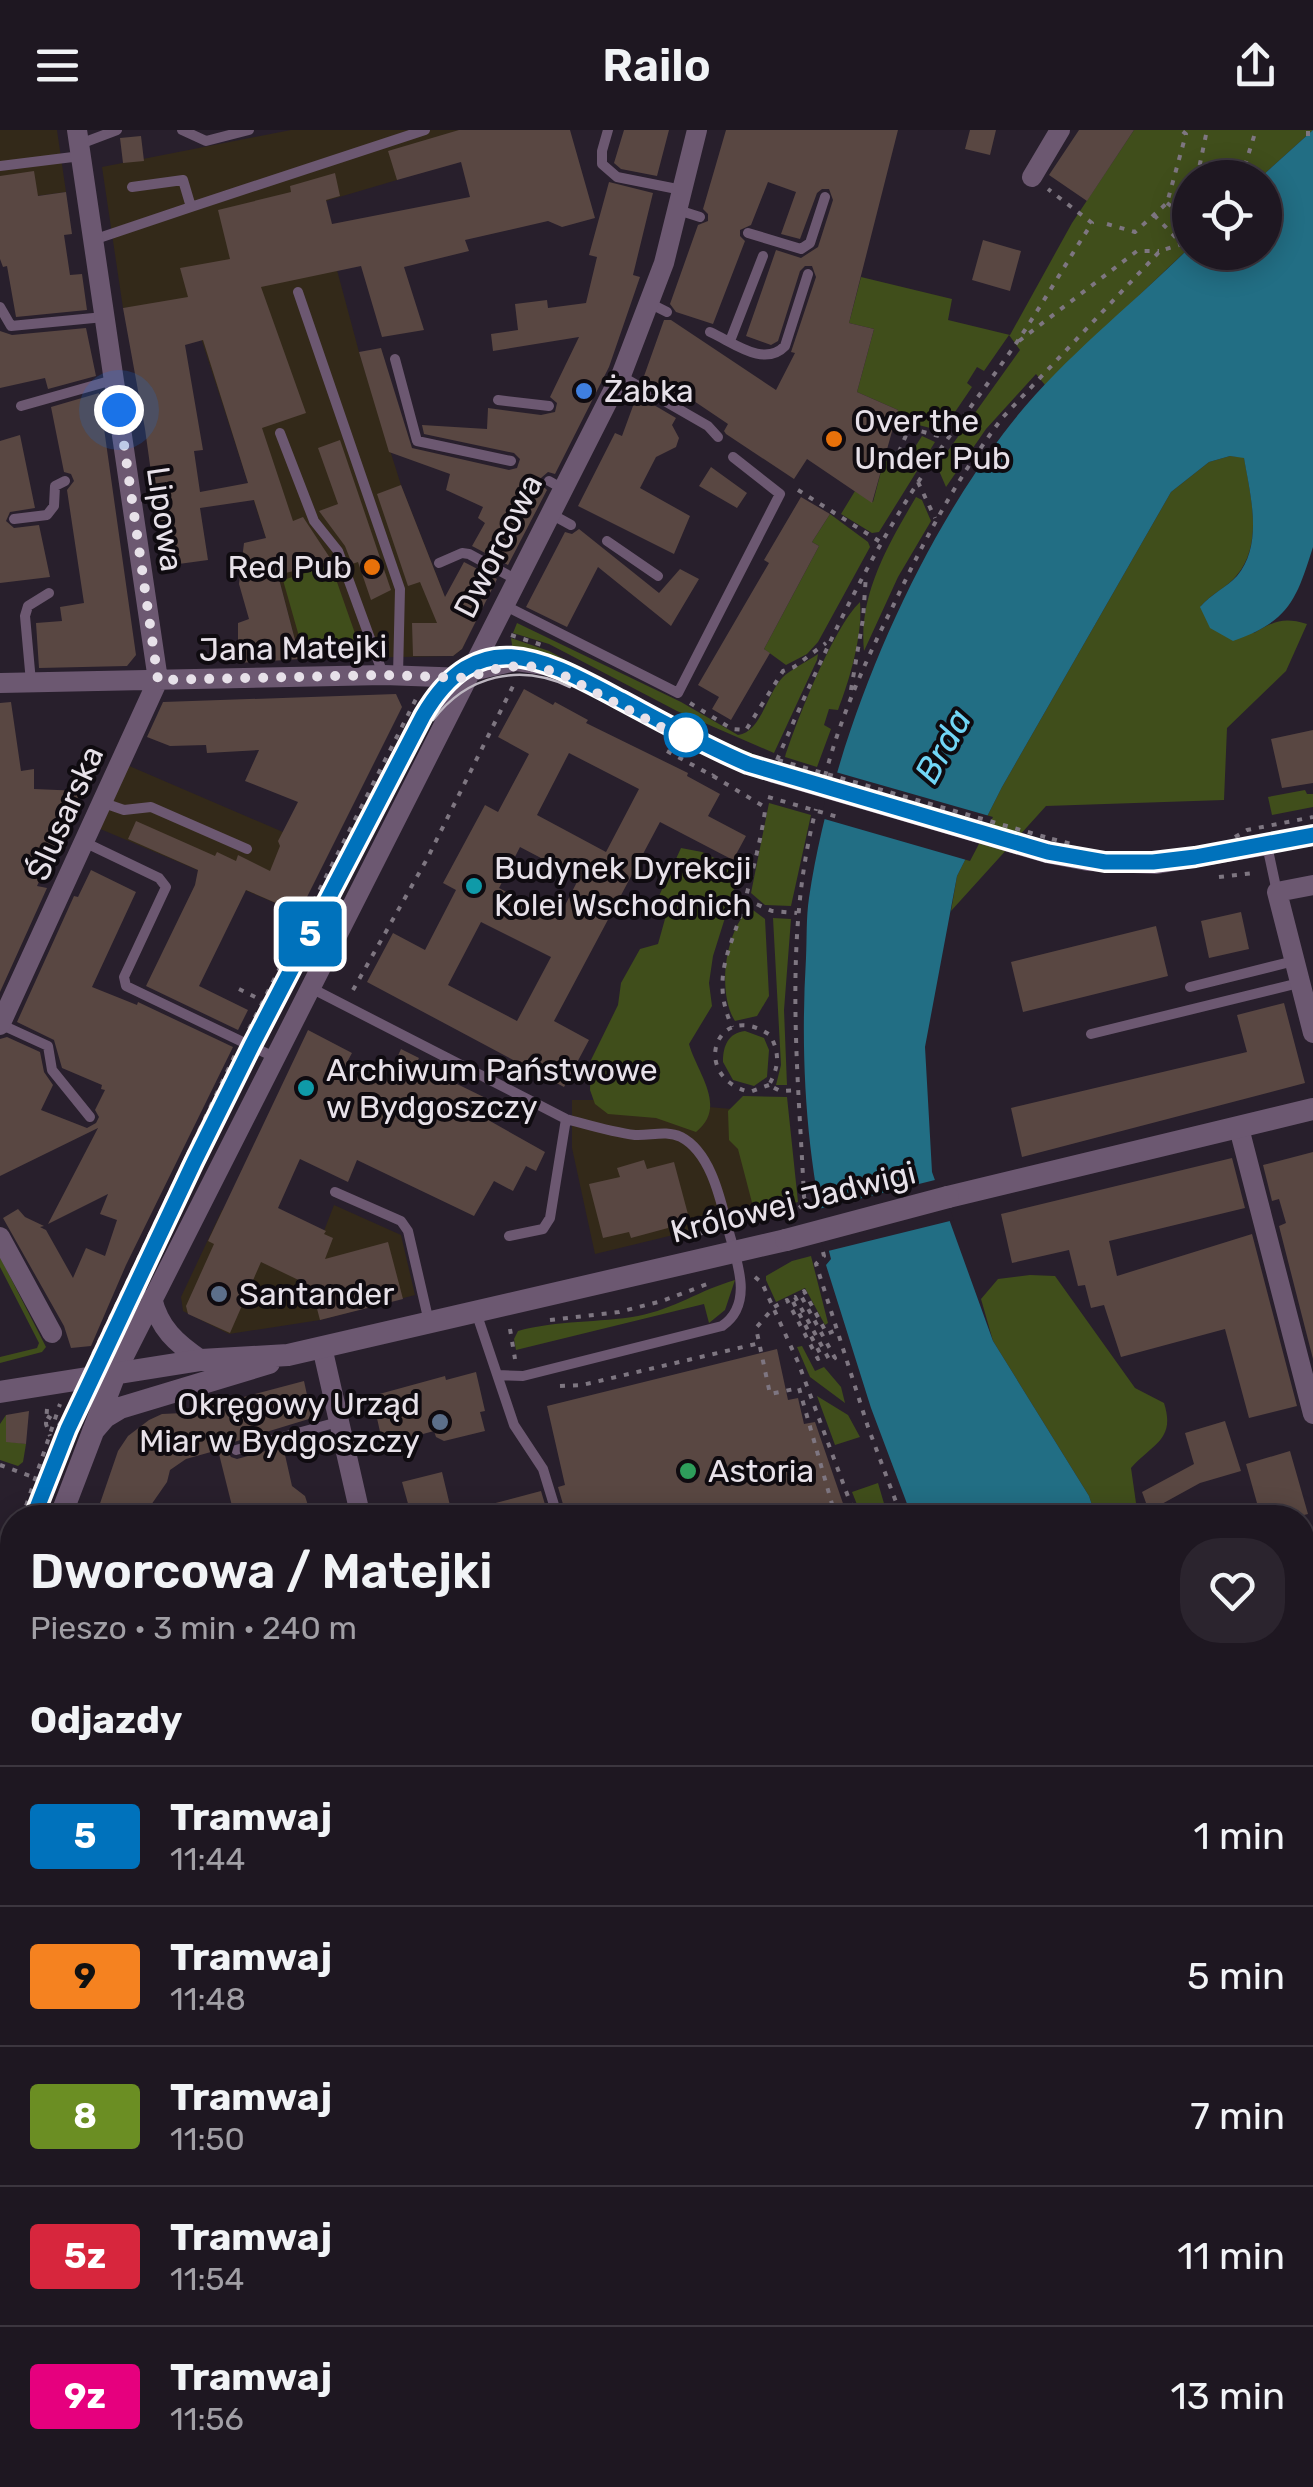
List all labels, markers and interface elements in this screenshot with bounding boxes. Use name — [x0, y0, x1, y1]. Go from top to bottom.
icon: menu — [30, 38, 85, 93]
icon: share — [1228, 38, 1283, 93]
text: Railo — [602, 39, 711, 92]
map controls — [1172, 160, 1282, 270]
button: locate — [1172, 160, 1282, 270]
place label: Żabka — [604, 372, 694, 410]
marker: Żabka — [573, 380, 595, 402]
your location — [94, 385, 144, 435]
place label: Over the Under Pub — [854, 402, 1011, 477]
marker: Over the Under Pub — [823, 428, 845, 450]
street label: Lipowa — [139, 464, 191, 574]
street label: Dworcowa — [446, 468, 550, 624]
place label: Red Pub — [228, 548, 352, 586]
marker: Red Pub — [361, 556, 383, 578]
street label: Jana Matejki — [198, 627, 388, 669]
water label: Brda — [906, 702, 980, 790]
unlabelled marker — [665, 714, 707, 756]
street label: Ślusarska — [19, 740, 111, 886]
place label: Budynek Dyrekcji Kolei Wschodnich — [494, 849, 752, 924]
marker: Budynek Dyrekcji Kolei Wschodnich — [463, 875, 485, 897]
line badge: 5 — [278, 902, 342, 966]
text: 5 — [299, 913, 321, 955]
place label: Archiwum Państwowe w Bydgoszczy — [326, 1051, 658, 1126]
marker: Archiwum Państwowe w Bydgoszczy — [295, 1077, 317, 1099]
street label: Królowej Jadwigi — [666, 1153, 920, 1251]
place label: Santander — [239, 1275, 394, 1313]
marker: Santander — [208, 1283, 230, 1305]
place label: Okręgowy Urząd Miar w Bydgoszczy — [139, 1385, 420, 1460]
marker: Okręgowy Urząd Miar w Bydgoszczy — [429, 1411, 451, 1433]
place label: Astoria — [708, 1452, 814, 1490]
marker: Astoria — [677, 1460, 699, 1482]
button: heart — [1180, 1538, 1285, 1643]
text: Dworcowa / Matejki — [30, 1543, 492, 1600]
text: Pieszo · 3 min · 240 m — [30, 1609, 357, 1647]
text: Odjazdy — [30, 1697, 183, 1743]
text: Tramwaj — [170, 1794, 332, 1840]
text: 1 min — [1193, 1813, 1285, 1859]
text: 5 — [74, 1815, 96, 1857]
text: 11:44 — [170, 1840, 245, 1878]
text: Tramwaj — [170, 1934, 332, 1980]
text: 5 min — [1187, 1953, 1285, 1999]
text: 9 — [74, 1955, 96, 1997]
text: 11:48 — [170, 1980, 246, 2018]
text: Tramwaj — [170, 2074, 332, 2120]
text: 7 min — [1190, 2093, 1285, 2139]
text: 8 — [73, 2095, 97, 2137]
text: 11:50 — [170, 2120, 245, 2158]
text: Tramwaj — [170, 2214, 332, 2260]
text: 11 min — [1177, 2233, 1285, 2279]
text: 5z — [64, 2235, 106, 2277]
text: 11:54 — [170, 2260, 244, 2298]
text: Tramwaj — [170, 2354, 332, 2400]
text: 13 min — [1171, 2373, 1285, 2419]
text: 9z — [64, 2375, 106, 2417]
text: 11:56 — [170, 2400, 244, 2438]

